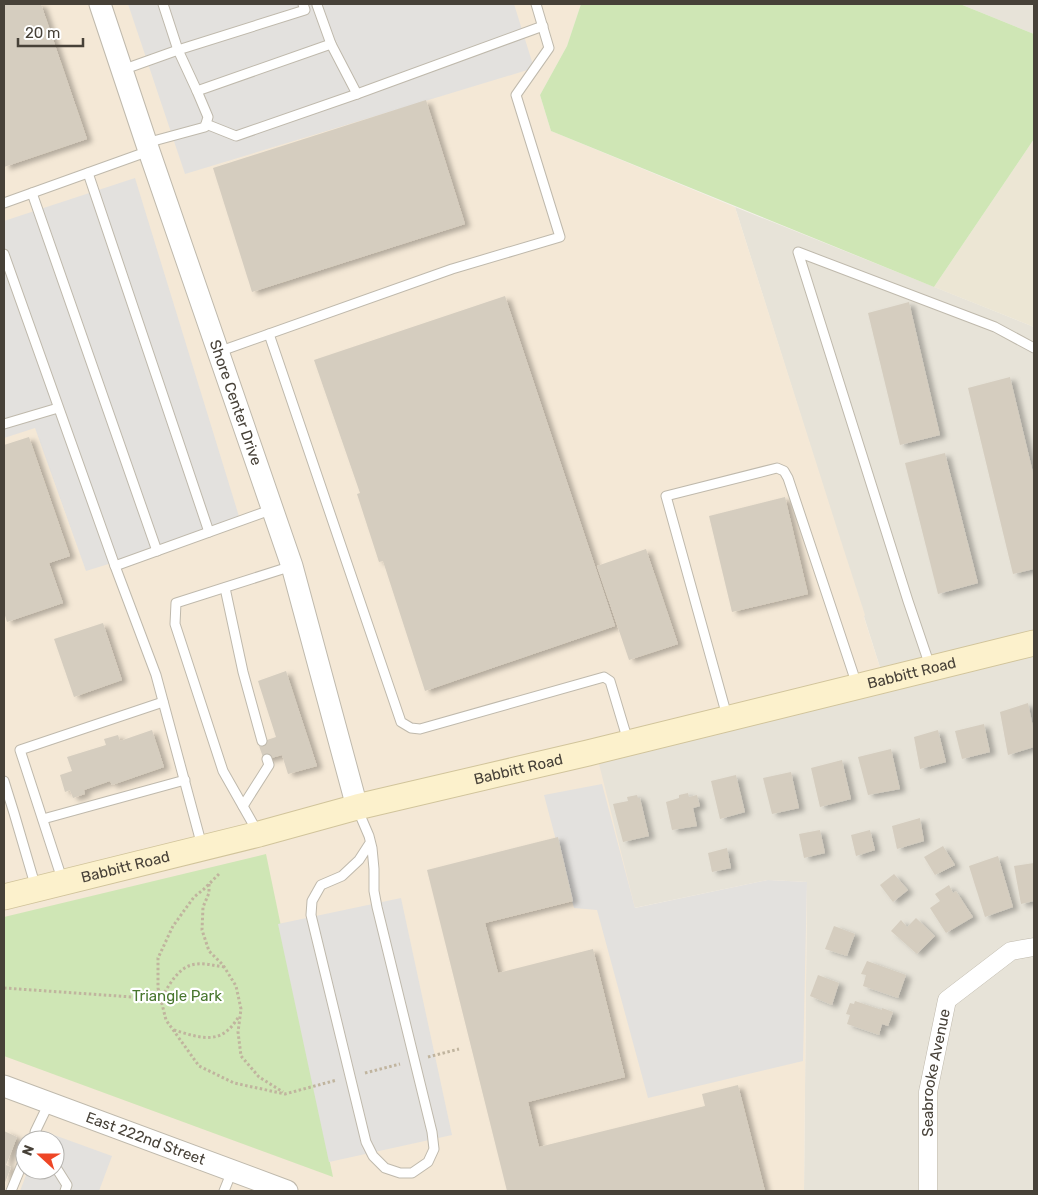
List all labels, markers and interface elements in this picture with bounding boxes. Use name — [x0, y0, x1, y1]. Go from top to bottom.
scale bar — [18, 15, 82, 47]
text: 20 m — [25, 24, 60, 42]
street label: Shore Center Drive — [206, 337, 266, 468]
street label: Babbitt Road — [865, 654, 958, 693]
street label: Babbitt Road — [472, 750, 565, 788]
street label: Babbitt Road — [79, 847, 172, 887]
park label: Triangle Park — [132, 987, 222, 1005]
street label: Seabrooke Avenue — [918, 1007, 954, 1137]
street label: East 222nd Street — [83, 1108, 208, 1169]
north arrow — [15, 1130, 65, 1180]
text: N — [19, 1143, 38, 1158]

